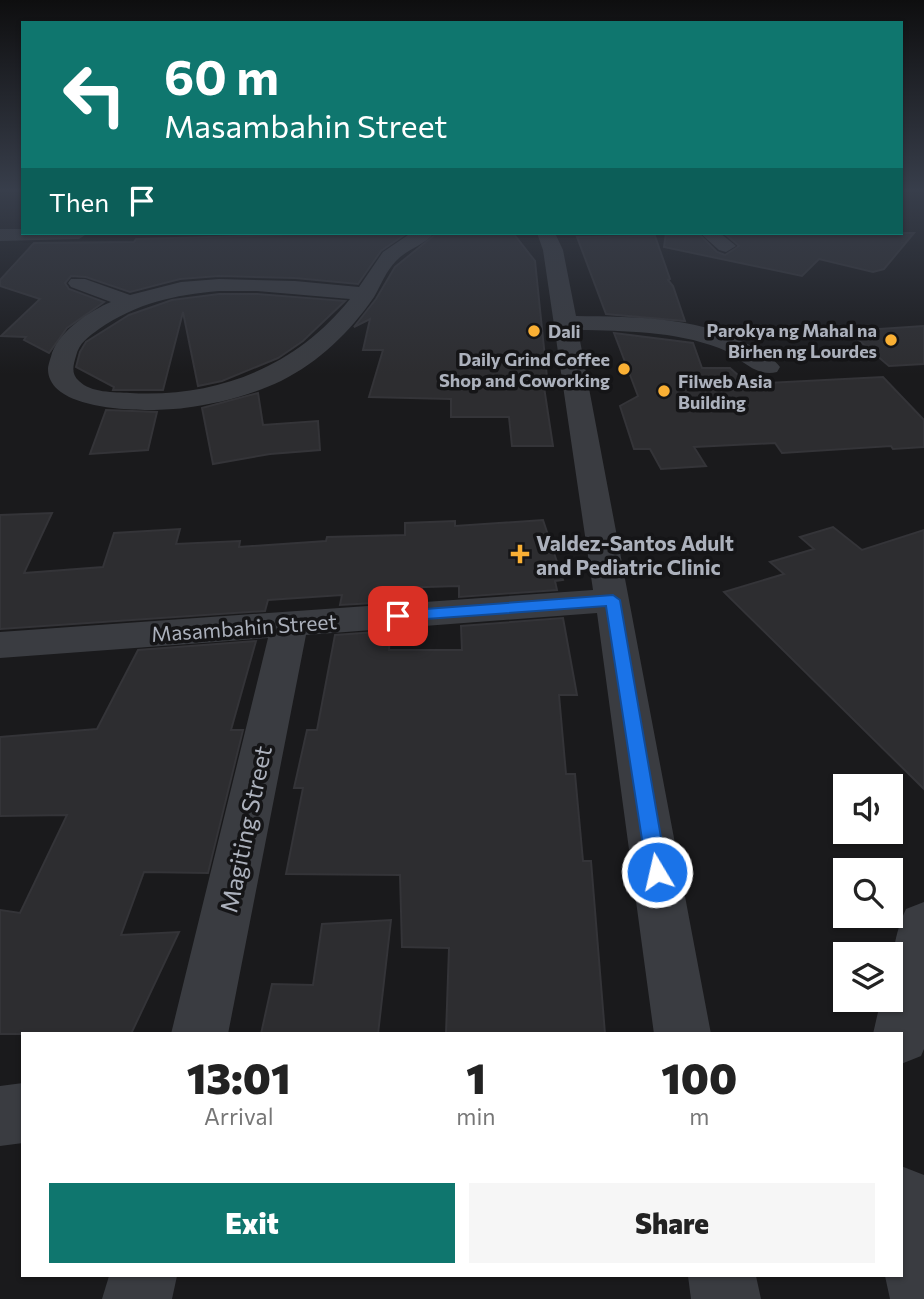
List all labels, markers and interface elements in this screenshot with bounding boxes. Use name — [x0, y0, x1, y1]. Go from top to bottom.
text: 60 m — [164, 45, 279, 105]
icon: left — [49, 49, 140, 140]
text: Masambahin Street — [164, 105, 447, 145]
icon: arrive — [123, 182, 161, 220]
text: Then — [49, 186, 109, 217]
place label: Parokya ng Mahal na Birhen ng Lourdes — [706, 319, 877, 362]
place label: Dali — [548, 320, 581, 342]
marker: Dali — [526, 323, 542, 339]
marker: Parokya ng Mahal na Birhen ng Lourdes — [883, 332, 899, 348]
place label: Daily Grind Coffee Shop and Coworking — [439, 348, 610, 391]
marker: Daily Grind Coffee Shop and Coworking — [616, 361, 632, 377]
place label: Filweb Asia Building — [678, 370, 772, 413]
marker: Filweb Asia Building — [656, 383, 672, 399]
place label: Valdez-Santos Adult and Pediatric Clinic — [536, 530, 734, 579]
marker: Valdez-Santos Adult and Pediatric Clinic — [510, 544, 530, 564]
pin — [368, 586, 428, 646]
icon: arrive — [379, 597, 417, 635]
street label: Masambahin Street — [150, 608, 338, 646]
street label: Magiting Street — [213, 743, 277, 915]
map controls — [833, 774, 903, 1012]
button: sound — [833, 774, 903, 844]
position arrow — [620, 835, 694, 909]
button: search — [833, 858, 903, 928]
button: layers — [833, 942, 903, 1012]
text: 13:01 — [187, 1051, 291, 1103]
text: 1 — [466, 1051, 486, 1103]
text: 100 — [661, 1051, 737, 1103]
text: Arrival — [204, 1102, 273, 1130]
text: min — [456, 1102, 496, 1130]
text: m — [689, 1102, 709, 1130]
button: Exit — [49, 1183, 455, 1263]
button: Share — [469, 1183, 875, 1263]

